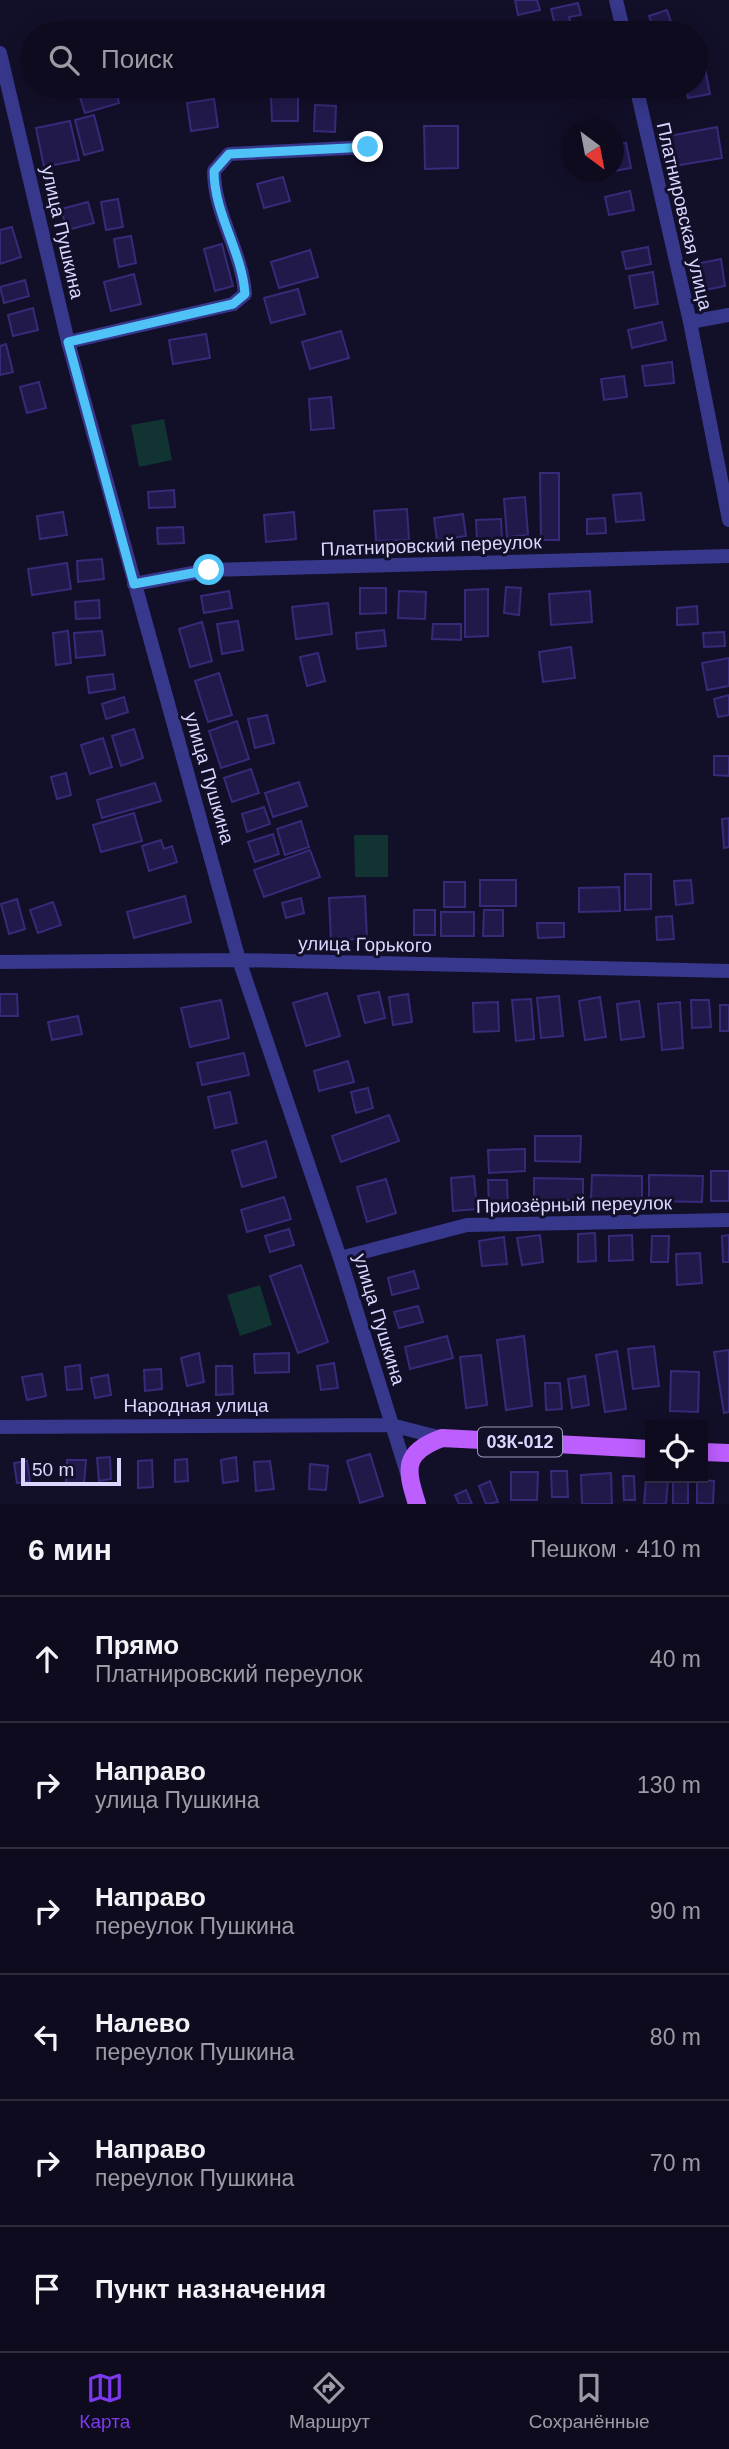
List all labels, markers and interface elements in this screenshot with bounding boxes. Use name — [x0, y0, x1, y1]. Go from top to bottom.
search box — [21, 21, 708, 98]
icon: search — [45, 41, 83, 79]
text: Поиск — [101, 44, 173, 74]
north arrow — [561, 119, 624, 182]
street label: Платнировская улица — [653, 120, 716, 313]
route end — [352, 131, 383, 162]
street label: улица Пушкина — [37, 164, 88, 301]
street label: Платнировский переулок — [320, 531, 543, 560]
route start — [193, 554, 224, 585]
street label: улица Пушкина — [181, 710, 238, 847]
street label: улица Горького — [298, 933, 432, 956]
street label: Приозёрный переулок — [476, 1192, 673, 1217]
street label: улица Пушкина — [350, 1251, 410, 1388]
street label: Народная улица — [124, 1395, 269, 1416]
map controls — [645, 1420, 708, 1483]
button: locate — [645, 1420, 708, 1483]
road number: 03К-012 — [478, 1428, 562, 1456]
scale bar — [21, 1455, 121, 1487]
text: 50 m — [32, 1459, 74, 1480]
text: 6 мин — [28, 1533, 112, 1566]
text: Пешком · 410 m — [530, 1536, 701, 1562]
text: Прямо — [95, 1630, 179, 1660]
icon: ahead — [28, 1640, 66, 1678]
text: 40 m — [650, 1646, 701, 1672]
text: Платнировский переулок — [95, 1661, 363, 1687]
text: Направо — [95, 1756, 206, 1786]
icon: right — [28, 1766, 66, 1804]
text: 130 m — [637, 1772, 701, 1798]
text: улица Пушкина — [95, 1787, 260, 1813]
text: Направо — [95, 1882, 206, 1912]
icon: right — [28, 1892, 66, 1930]
text: 90 m — [650, 1898, 701, 1924]
text: переулок Пушкина — [95, 1913, 294, 1939]
text: Налево — [95, 2008, 190, 2038]
icon: left — [28, 2018, 66, 2056]
text: 80 m — [650, 2024, 701, 2050]
text: переулок Пушкина — [95, 2039, 294, 2065]
text: Направо — [95, 2134, 206, 2164]
icon: right — [28, 2144, 66, 2182]
text: 70 m — [650, 2150, 701, 2176]
text: переулок Пушкина — [95, 2165, 294, 2191]
icon: arrive — [28, 2270, 66, 2308]
text: Пункт назначения — [95, 2274, 326, 2304]
tab: Карта — [79, 2369, 130, 2433]
tab: Маршрут — [289, 2369, 370, 2433]
tab: Сохранённые — [529, 2369, 650, 2433]

